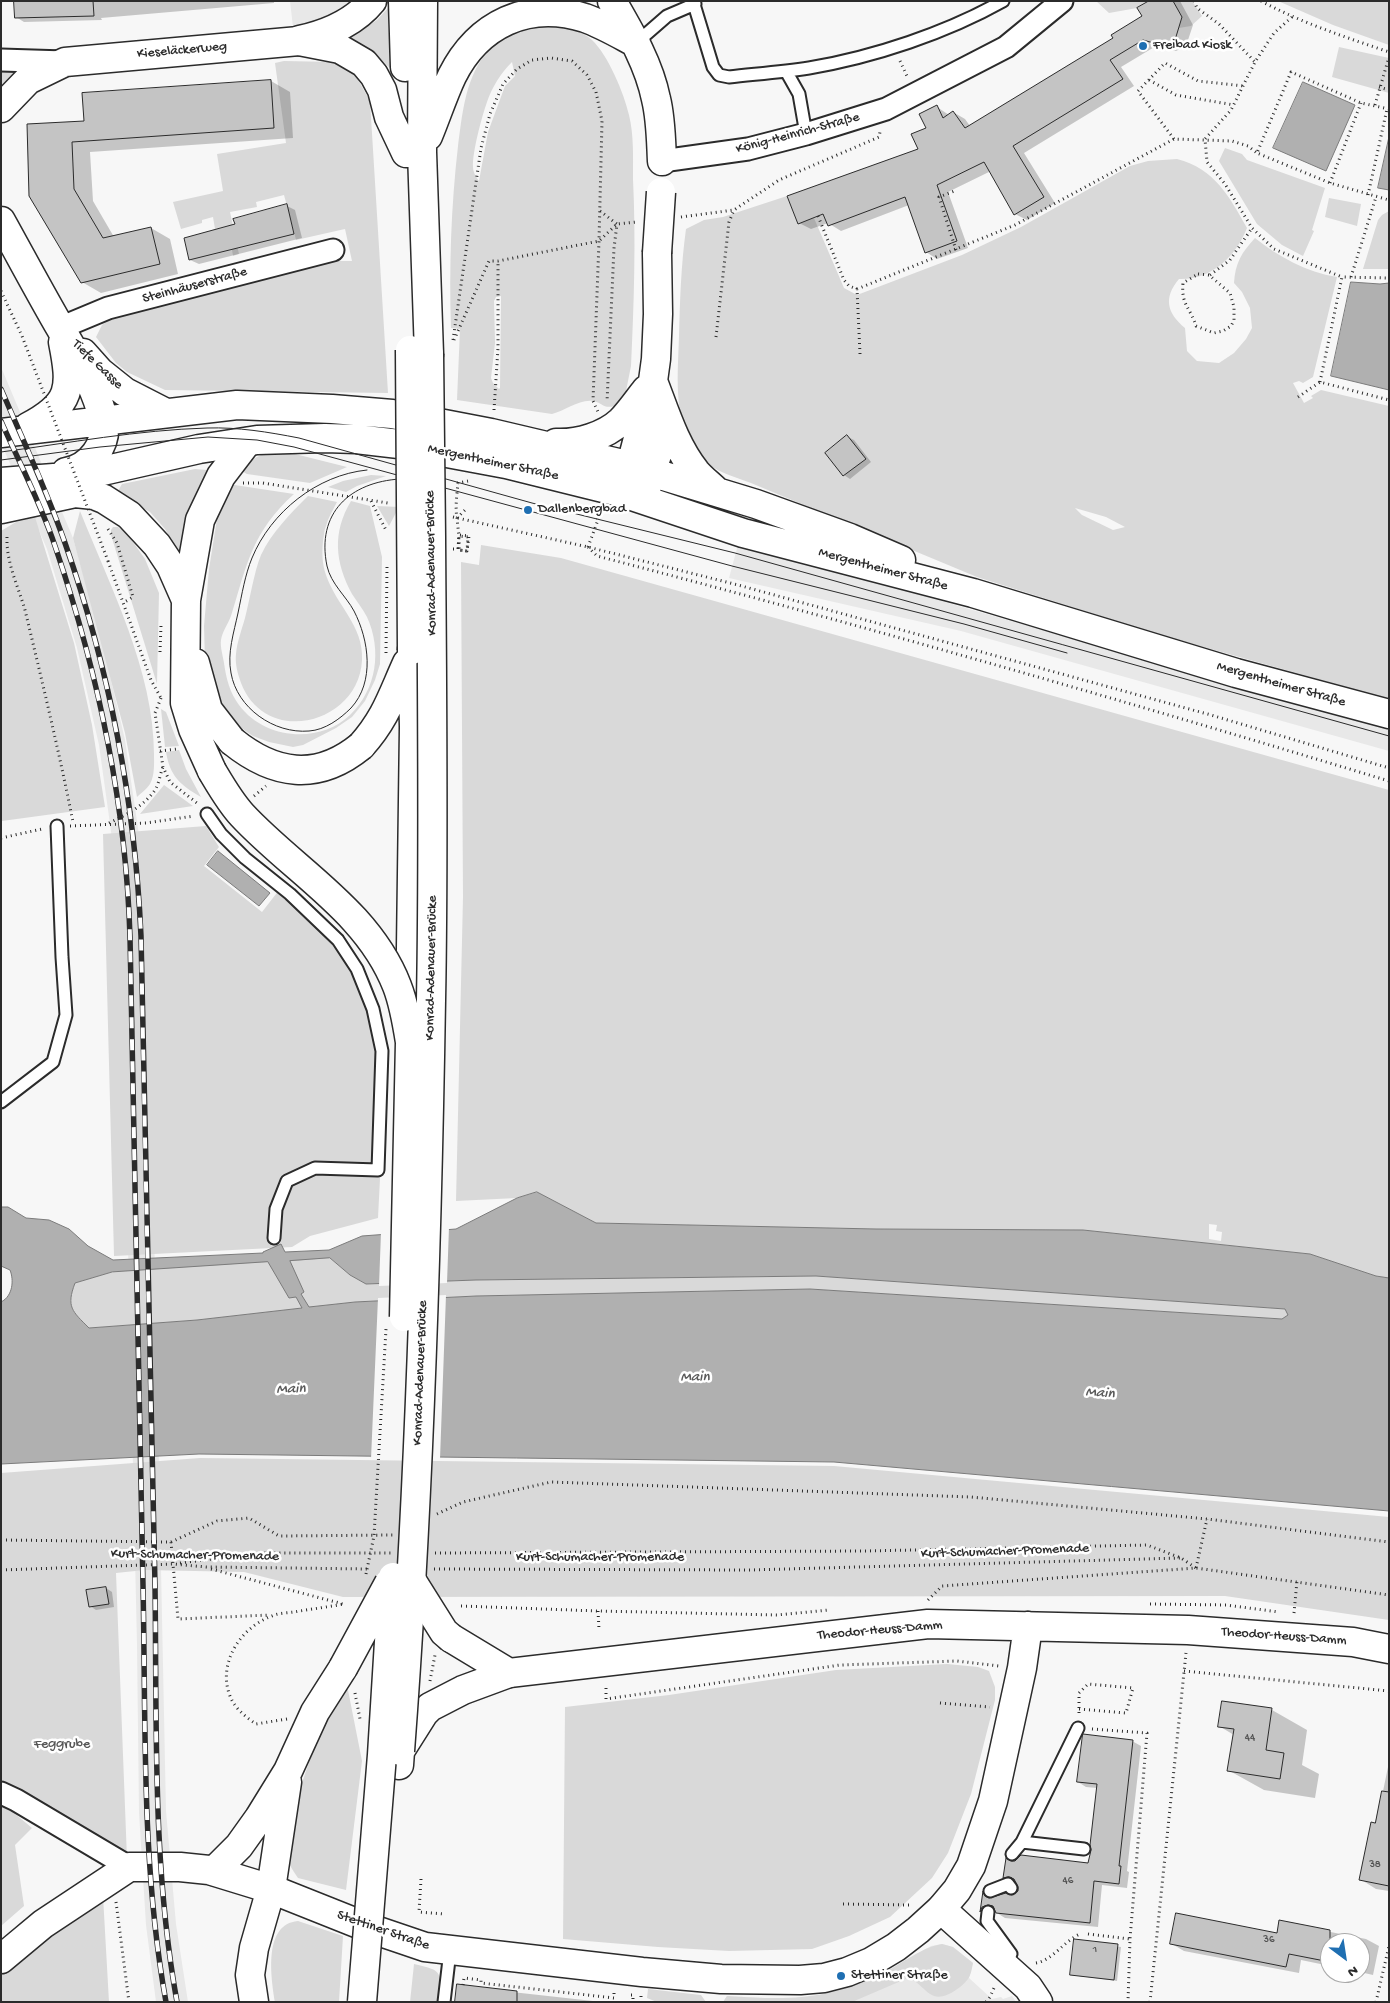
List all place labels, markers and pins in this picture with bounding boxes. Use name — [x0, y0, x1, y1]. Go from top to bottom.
place label: Freibad Kiosk — [1153, 38, 1231, 54]
marker: Freibad Kiosk — [1137, 40, 1149, 52]
place label: Dallenbergbad — [538, 502, 626, 518]
marker: Dallenbergbad — [522, 504, 534, 516]
place label: Stettiner Straße — [851, 1968, 948, 1984]
marker: Stettiner Straße — [835, 1970, 847, 1982]

